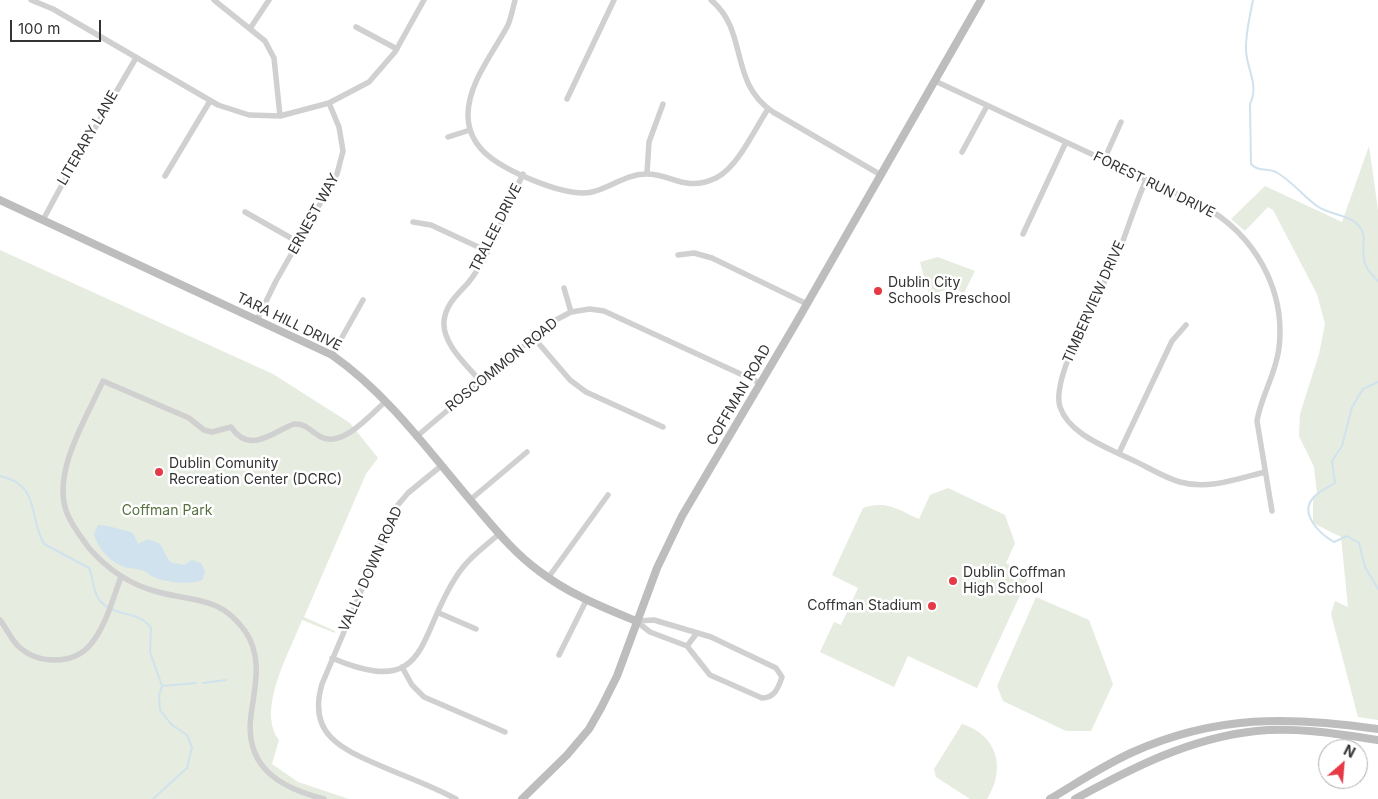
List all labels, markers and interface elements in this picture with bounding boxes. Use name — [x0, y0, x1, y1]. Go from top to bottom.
scale bar — [12, 10, 104, 42]
text: 100 m — [18, 19, 60, 38]
street label: LITERARY LANE — [54, 88, 122, 188]
street label: FOREST RUN DRIVE — [1090, 148, 1218, 222]
street label: ERNEST WAY — [285, 171, 343, 257]
street label: TRALEE DRIVE — [466, 181, 526, 275]
street label: TIMBERVIEW DRIVE — [1059, 238, 1129, 366]
place label: Dublin City Schools Preschool — [888, 275, 1011, 308]
marker: Dublin City Schools Preschool — [872, 285, 884, 297]
street label: TARA HILL DRIVE — [234, 289, 344, 355]
street label: ROSCOMMON ROAD — [443, 315, 561, 415]
street label: COFFMAN ROAD — [703, 342, 775, 448]
place label: Dublin Comunity Recreation Center (DCRC) — [169, 456, 342, 488]
marker: Dublin Comunity Recreation Center (DCRC) — [153, 466, 165, 478]
park label: Coffman Park — [122, 503, 212, 519]
street label: VALLY DOWN ROAD — [336, 504, 406, 634]
place label: Dublin Coffman High School — [963, 565, 1066, 598]
marker: Dublin Coffman High School — [947, 575, 959, 587]
place label: Coffman Stadium — [807, 598, 922, 614]
marker: Coffman Stadium — [926, 600, 938, 612]
north arrow — [1318, 739, 1368, 789]
text: N — [1341, 741, 1358, 761]

